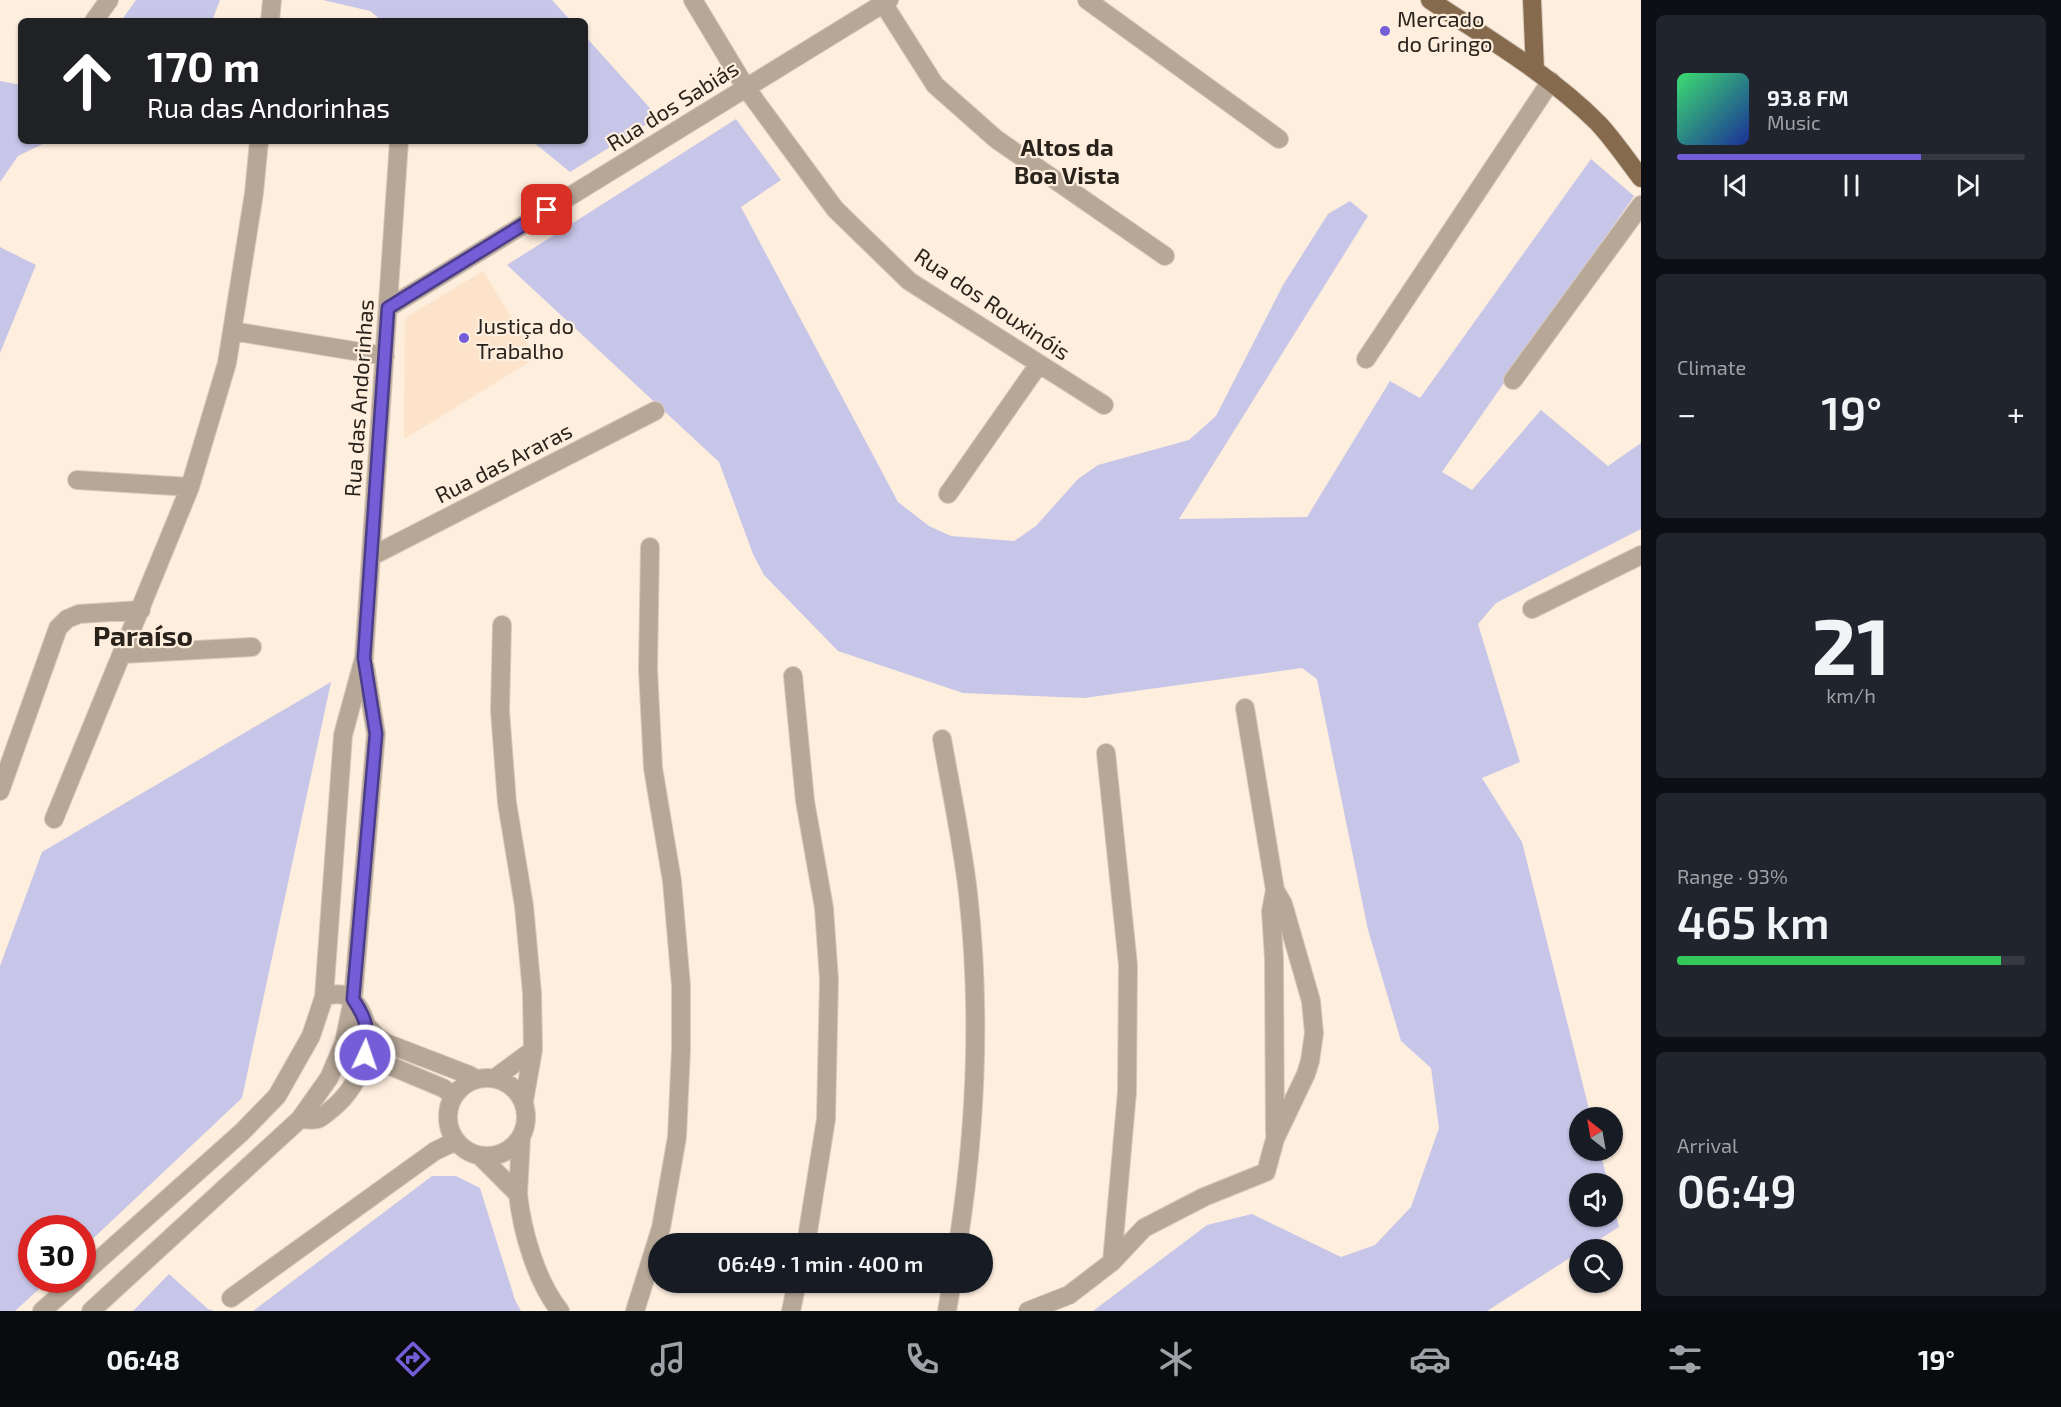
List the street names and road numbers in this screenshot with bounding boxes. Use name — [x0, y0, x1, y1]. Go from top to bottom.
street label: Rua dos Sabiás — [602, 54, 742, 156]
street label: Rua dos Rouxinóis — [910, 241, 1076, 365]
street label: Rua das Andorinhas — [338, 298, 378, 498]
street label: Rua das Araras — [430, 416, 576, 508]

